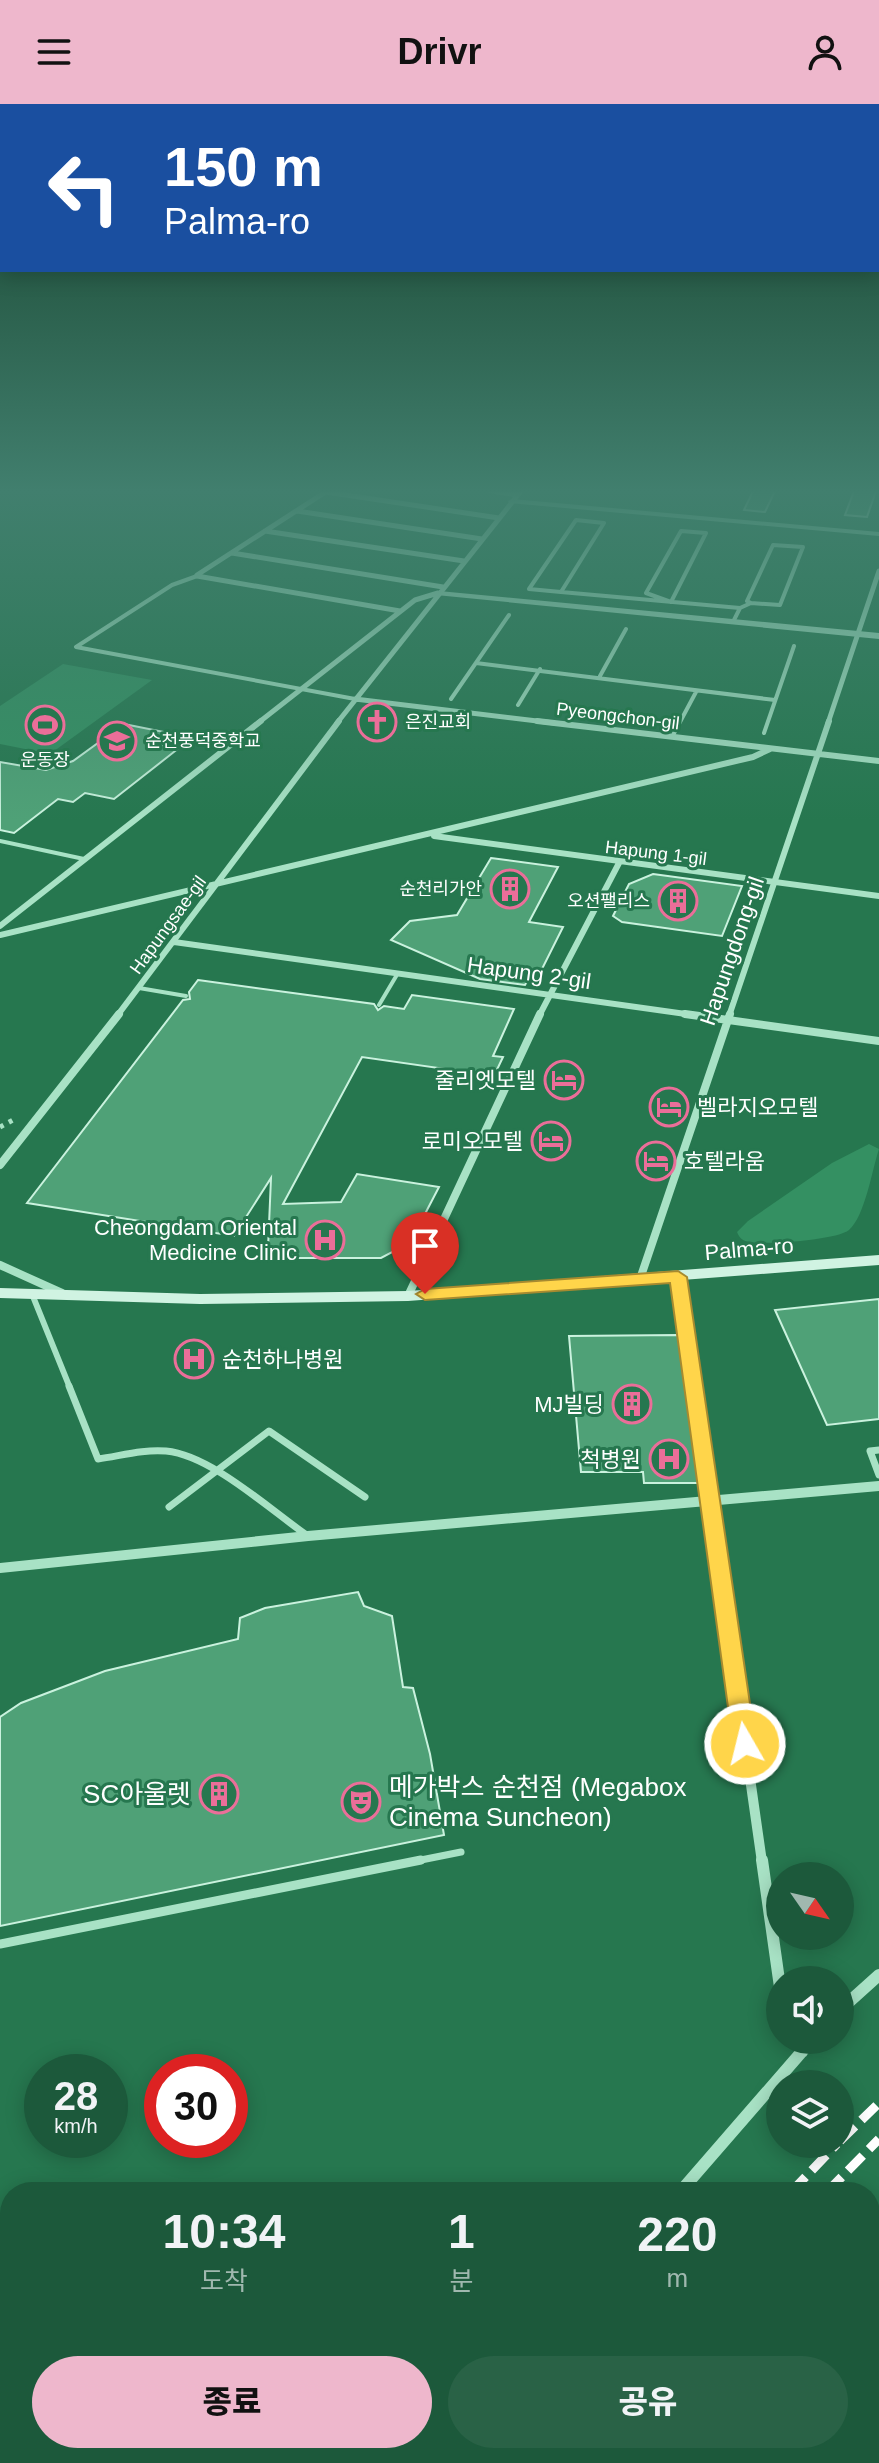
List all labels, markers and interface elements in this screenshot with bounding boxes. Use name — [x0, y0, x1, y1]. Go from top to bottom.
icon: menu — [32, 30, 76, 74]
icon: person — [803, 30, 847, 74]
text: Drivr — [397, 31, 482, 72]
text: 150 m — [164, 135, 323, 198]
icon: left — [32, 136, 136, 240]
text: Palma-ro — [164, 201, 310, 242]
street label: Pyeongchon-gil — [555, 699, 681, 733]
church icon: 은진교회 — [356, 701, 398, 743]
sports icon: 운동장 — [24, 704, 66, 746]
place label: 은진교회 — [405, 712, 471, 732]
school or university icon: 순천풍덕중학교 — [96, 720, 138, 762]
place label: 순천풍덕중학교 — [145, 731, 261, 751]
place label: 운동장 — [20, 750, 70, 770]
street label: Hapung 1-gil — [604, 837, 708, 869]
building icon: 순천리가안 — [489, 868, 531, 910]
street label: Hapungsae-gil — [126, 872, 210, 978]
street label: Hapungdong-gil — [695, 873, 769, 1029]
place label: 순천리가안 — [399, 879, 482, 899]
building icon: 오션팰리스 — [657, 880, 699, 922]
place label: 오션팰리스 — [567, 891, 650, 911]
street label: Hapung 2-gil — [465, 952, 593, 994]
hotel icon: 줄리엣모텔 — [543, 1059, 585, 1101]
place label: 줄리엣모텔 — [435, 1068, 536, 1093]
hotel icon: 벨라지오모텔 — [648, 1086, 690, 1128]
place label: 벨라지오모텔 — [697, 1095, 818, 1120]
hotel icon: 로미오모텔 — [530, 1120, 572, 1162]
place label: 로미오모텔 — [422, 1129, 523, 1154]
hotel icon: 호텔라움 — [635, 1140, 677, 1182]
place label: 호텔라움 — [684, 1149, 765, 1174]
pin — [391, 1212, 459, 1294]
place label: Cheongdam Oriental Medicine Clinic — [94, 1215, 297, 1265]
hospital icon: Cheongdam Oriental Medicine Clinic — [304, 1219, 346, 1261]
icon: arrive — [403, 1224, 447, 1268]
street label: Palma-ro — [703, 1233, 795, 1265]
hospital icon: 순천하나병원 — [173, 1338, 215, 1380]
place label: 순천하나병원 — [222, 1347, 343, 1372]
building icon: MJ빌딩 — [611, 1383, 653, 1425]
place label: MJ빌딩 — [534, 1392, 604, 1417]
hospital icon: 척병원 — [648, 1438, 690, 1480]
place label: 척병원 — [580, 1447, 641, 1472]
position arrow — [703, 1702, 787, 1786]
place label: 메가박스 순천점 (Megabox Cinema Suncheon) — [389, 1772, 687, 1832]
building icon: SC아울렛 — [198, 1773, 240, 1815]
place label: SC아울렛 — [83, 1779, 191, 1809]
theatre icon: 메가박스 순천점 (Megabox Cinema Suncheon) — [340, 1781, 382, 1823]
north arrow — [766, 1862, 854, 1950]
map controls — [766, 1862, 854, 2158]
button: sound — [766, 1966, 854, 2054]
speed limit sign: 30 — [144, 2054, 248, 2158]
button: layers — [766, 2070, 854, 2158]
text: 28 — [54, 2074, 98, 2118]
text: km/h — [54, 2115, 98, 2137]
text: 10:34 — [163, 2205, 285, 2258]
text: 1 — [448, 2205, 475, 2258]
text: 220 — [637, 2208, 717, 2261]
text: m — [667, 2263, 688, 2293]
text: 도착 — [200, 2266, 248, 2296]
text: 분 — [449, 2266, 473, 2296]
button: 종료 — [32, 2356, 432, 2448]
button: 공유 — [448, 2356, 848, 2448]

